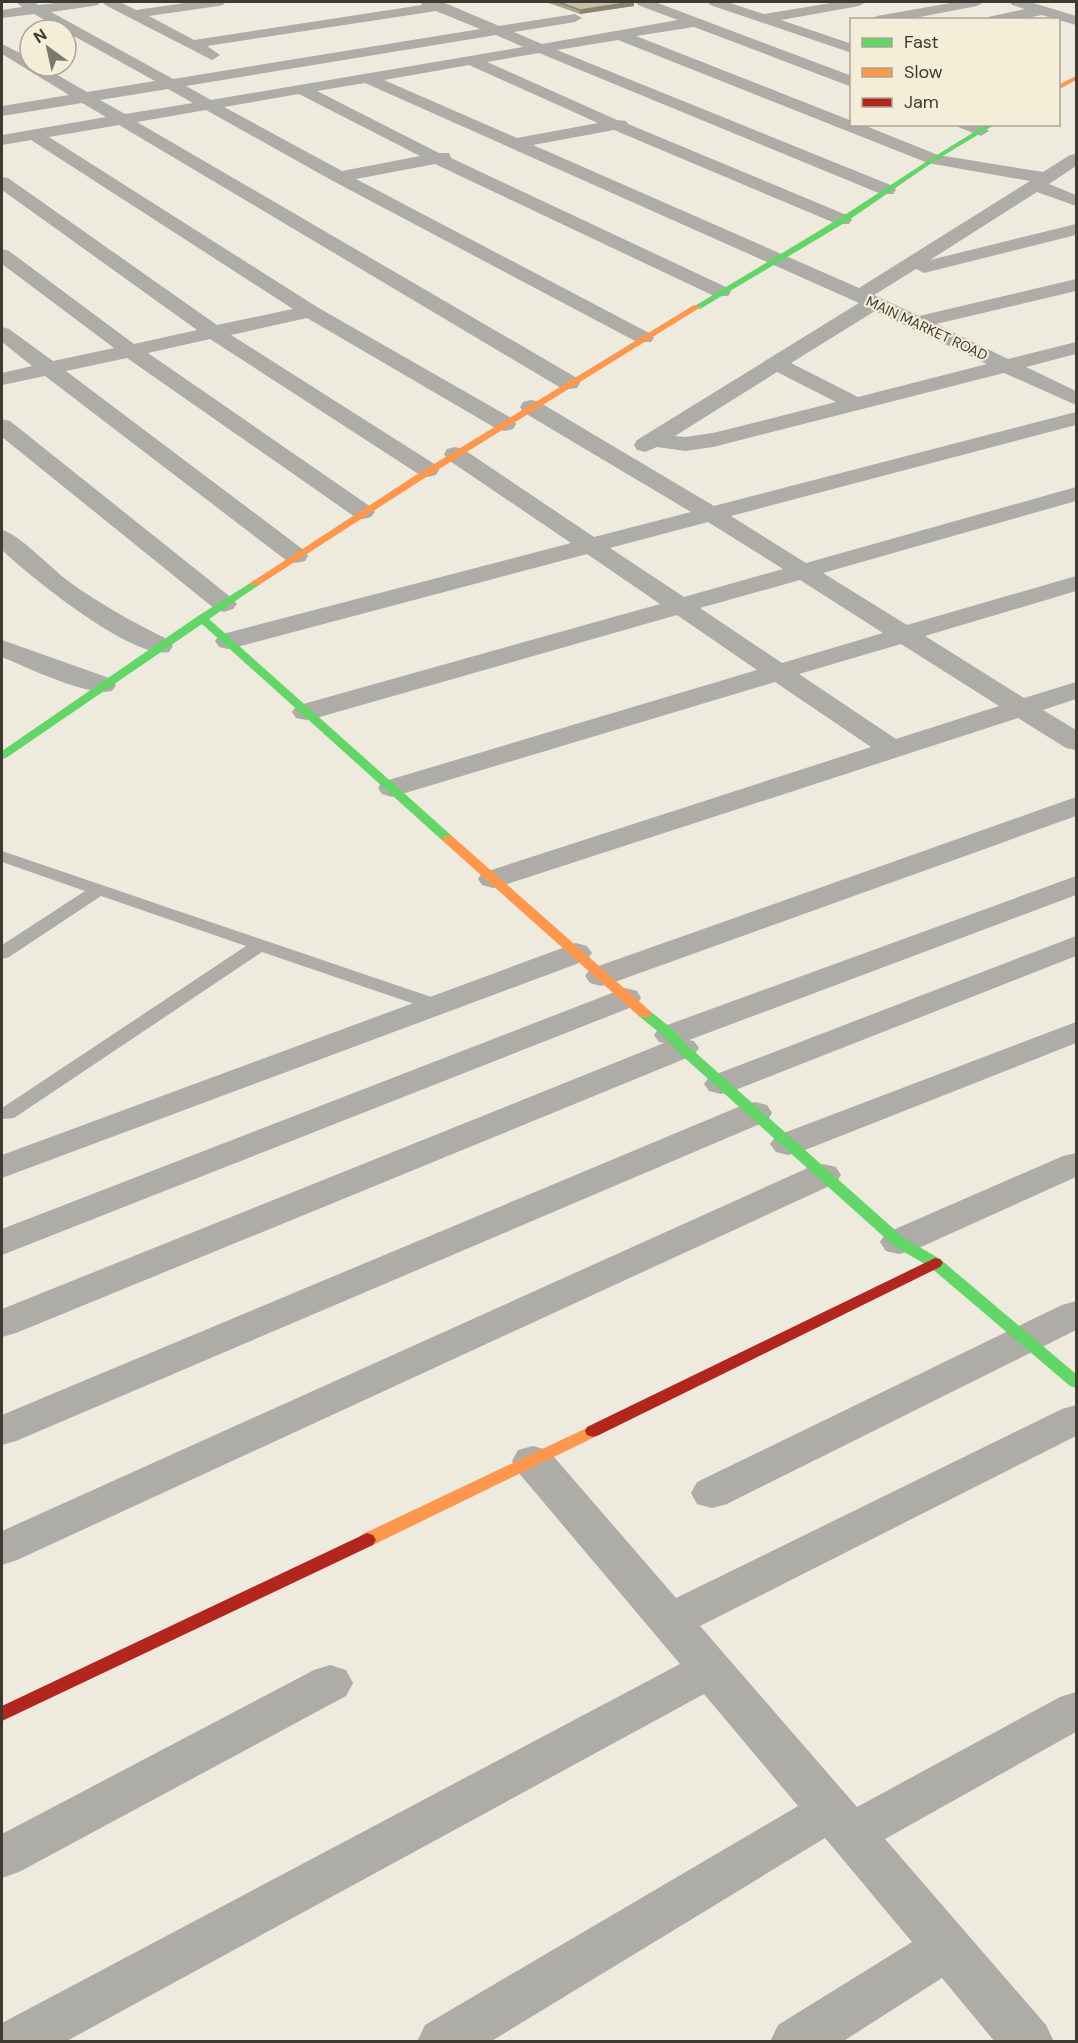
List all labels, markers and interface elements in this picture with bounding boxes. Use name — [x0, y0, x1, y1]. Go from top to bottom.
north arrow — [18, 18, 78, 78]
legend — [850, 18, 1060, 126]
text: N — [29, 24, 51, 48]
text: Fast — [904, 30, 939, 54]
text: Slow — [904, 60, 943, 84]
text: Jam — [904, 90, 939, 114]
street label: MAIN MARKET ROAD — [863, 292, 991, 364]

